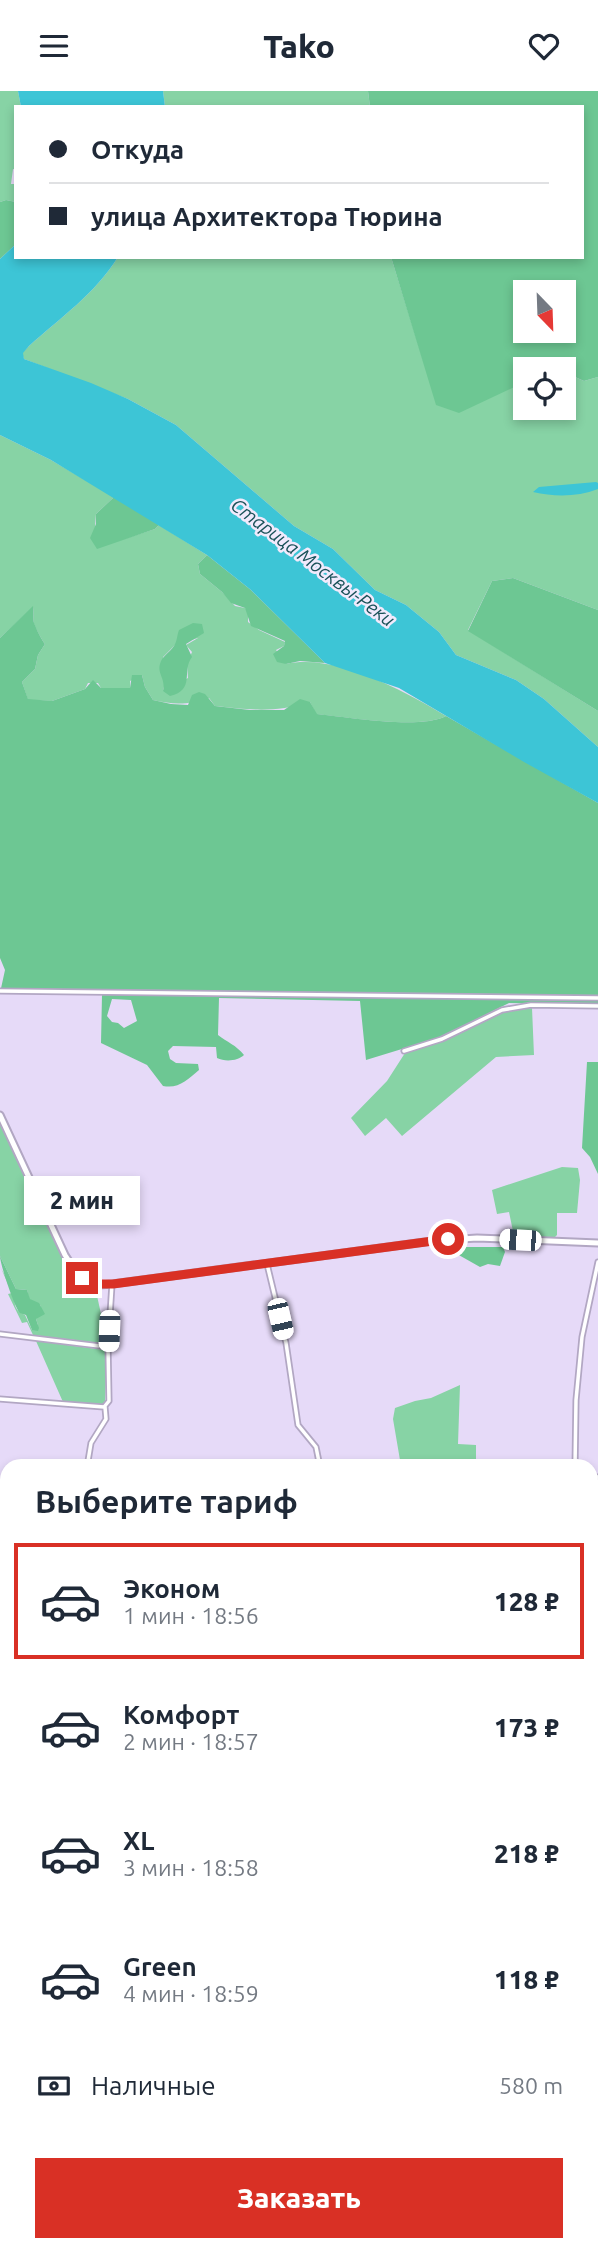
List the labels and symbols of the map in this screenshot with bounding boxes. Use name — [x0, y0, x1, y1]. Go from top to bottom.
north arrow — [513, 280, 576, 343]
water label: Старица Москвы-Реки — [227, 493, 399, 631]
callout: 2 мин — [24, 1177, 140, 1225]
route start — [432, 1223, 464, 1255]
car — [499, 1228, 542, 1252]
route end — [66, 1262, 98, 1294]
car — [266, 1296, 295, 1342]
car — [98, 1310, 121, 1352]

